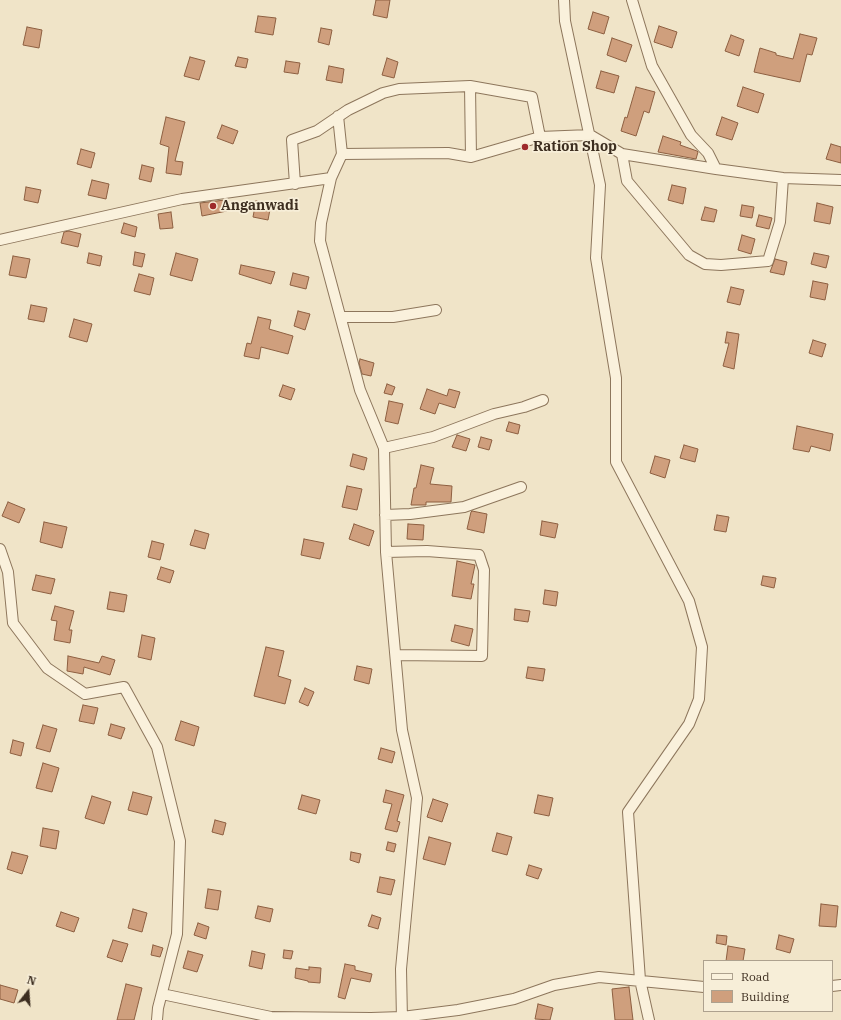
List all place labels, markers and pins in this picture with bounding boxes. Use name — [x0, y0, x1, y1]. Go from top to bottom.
place label: Ration Shop — [533, 139, 617, 155]
marker: Ration Shop — [520, 142, 530, 152]
place label: Anganwadi — [221, 198, 299, 214]
marker: Anganwadi — [208, 201, 218, 211]

